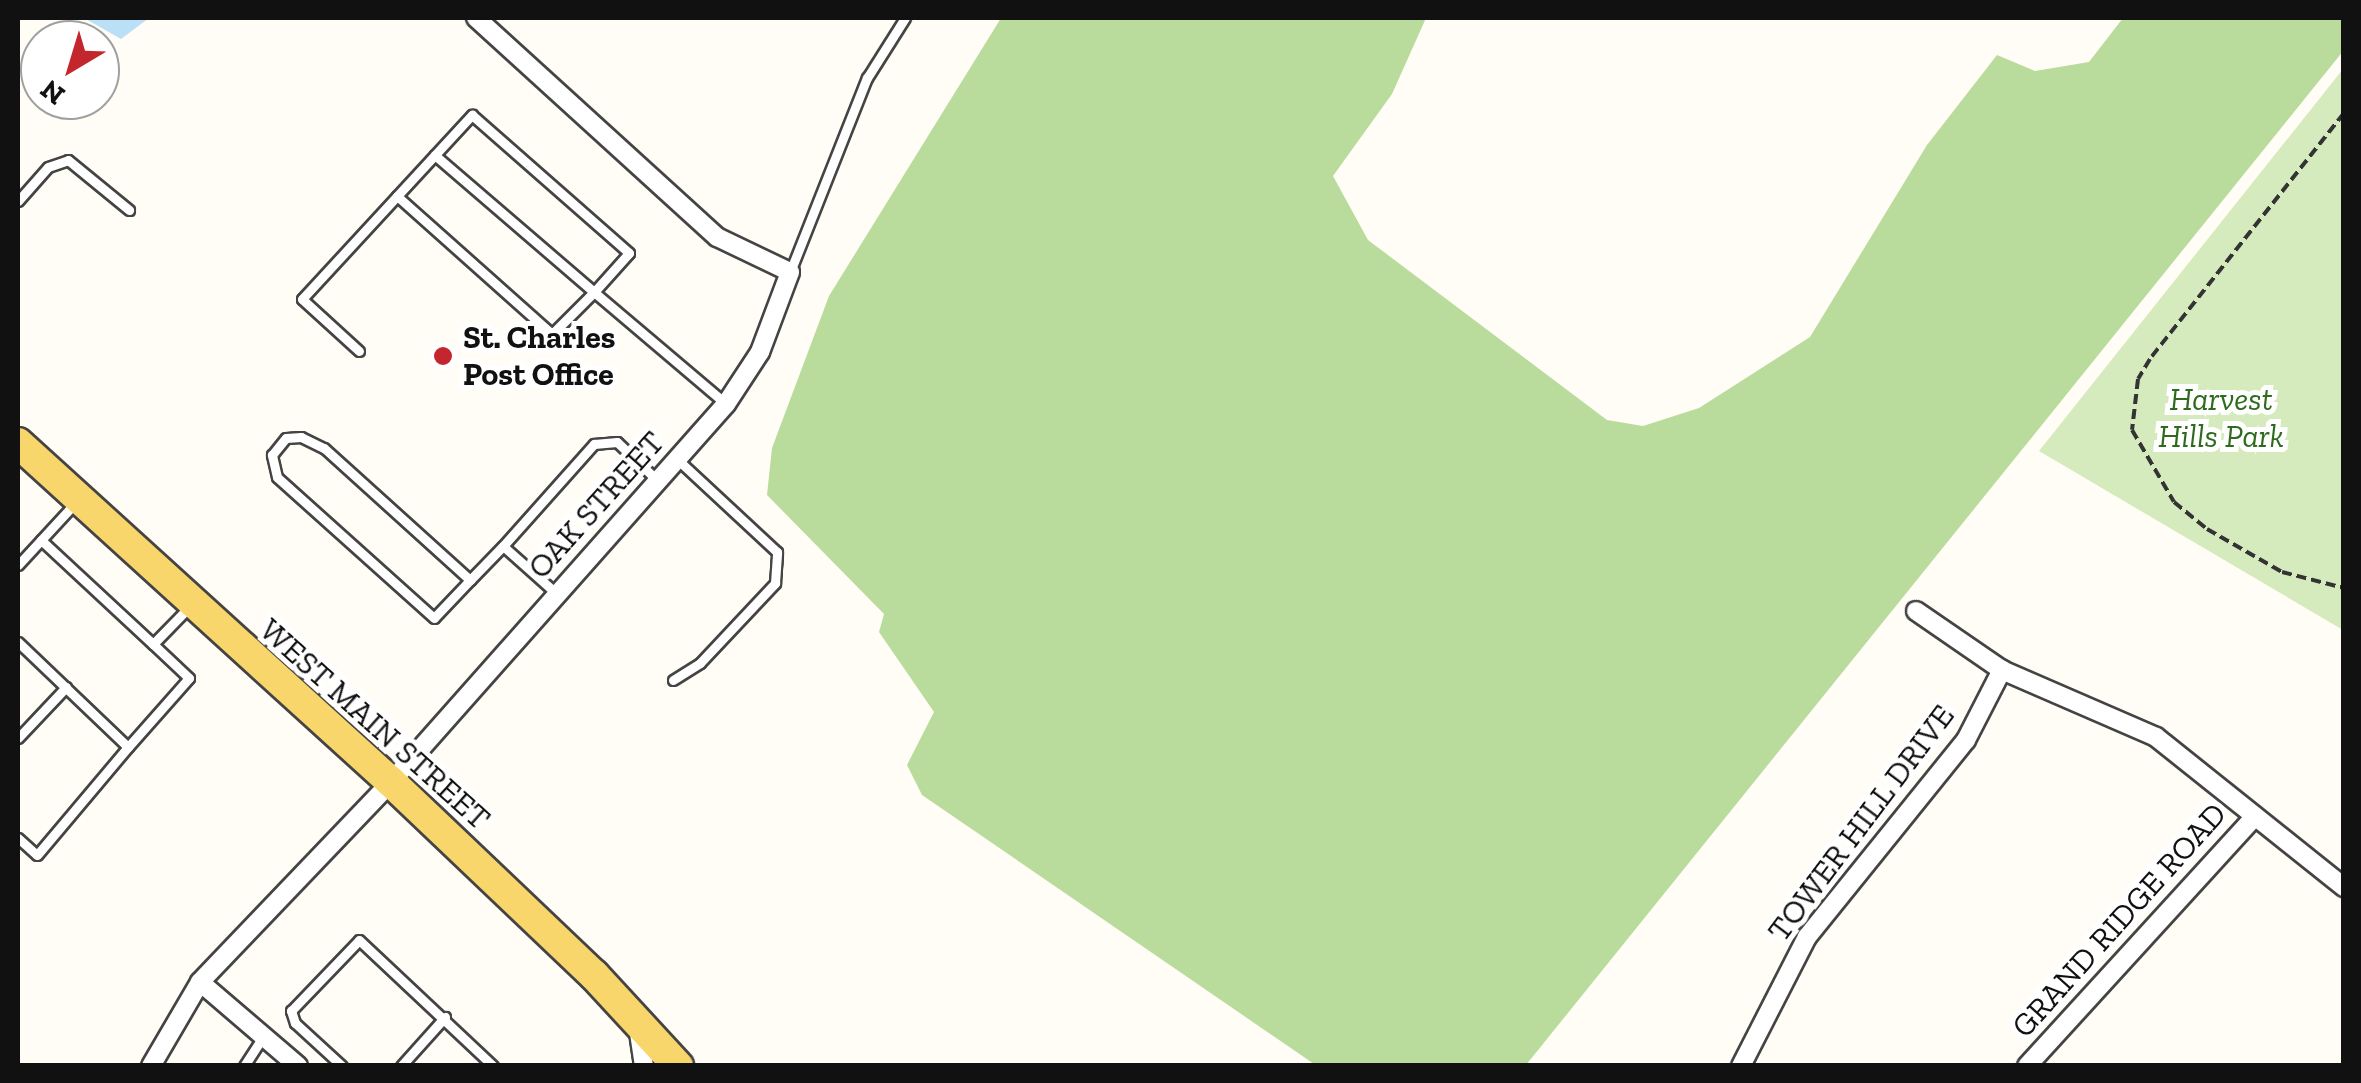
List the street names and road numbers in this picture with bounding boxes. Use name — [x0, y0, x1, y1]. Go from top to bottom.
street label: OAK STREET — [520, 423, 672, 587]
street label: WEST MAIN STREET — [252, 610, 498, 838]
street label: TOWER HILL DRIVE — [1759, 697, 1963, 949]
street label: GRAND RIDGE ROAD — [2004, 795, 2234, 1045]

